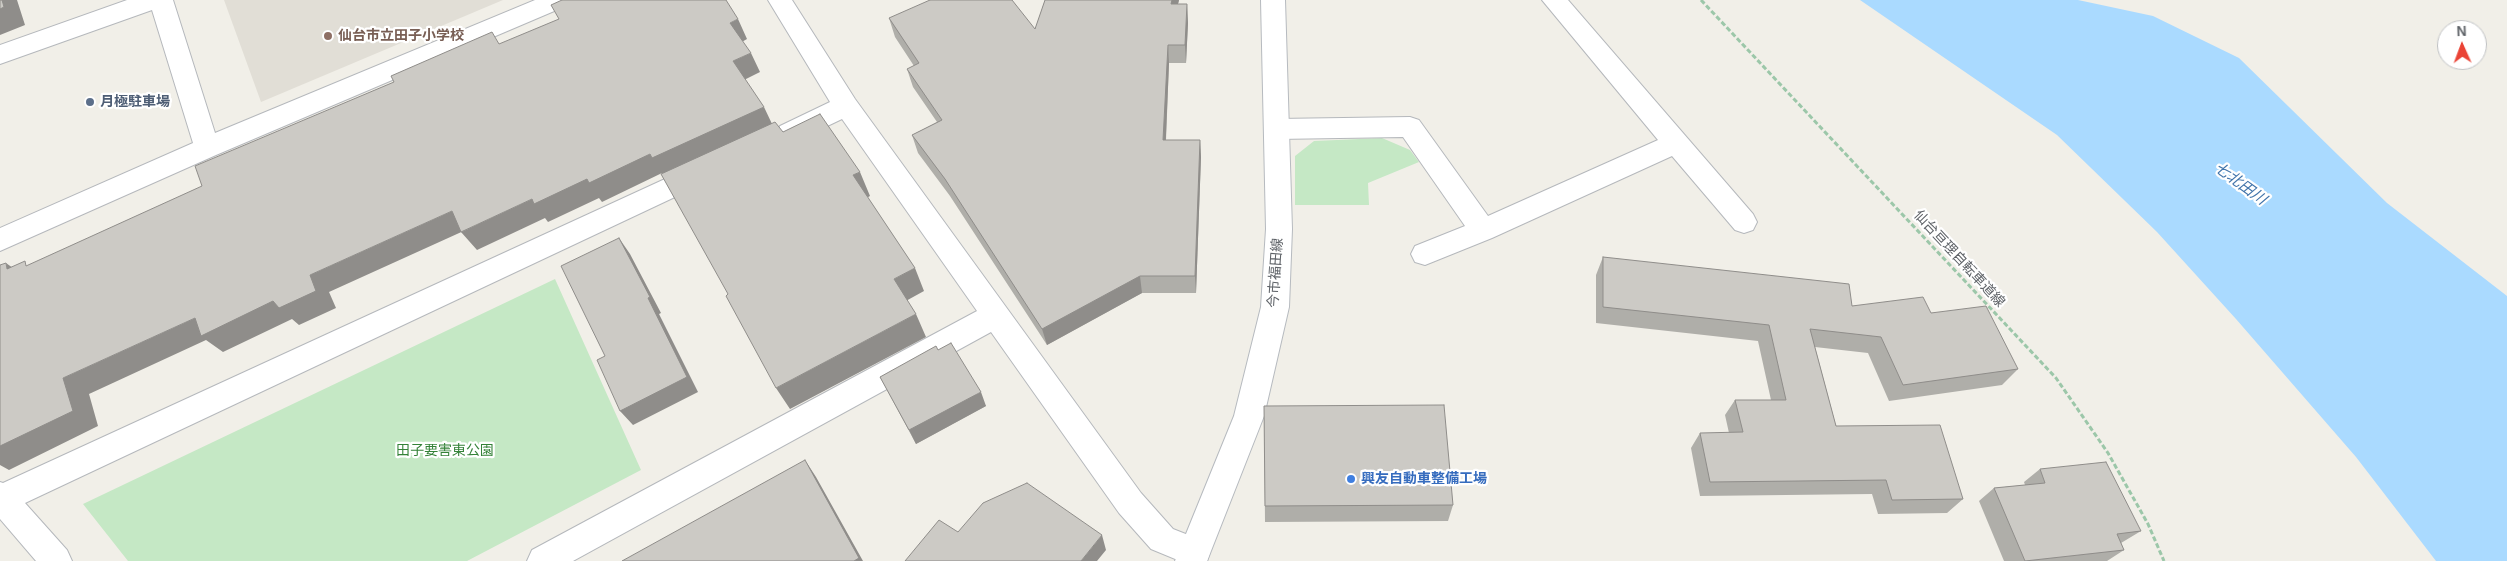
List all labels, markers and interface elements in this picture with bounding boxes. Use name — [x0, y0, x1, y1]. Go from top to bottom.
north arrow — [2437, 20, 2487, 70]
text: N — [2456, 23, 2467, 39]
place label: 仙台市立田子小学校 — [338, 28, 464, 44]
marker: 仙台市立田子小学校 — [322, 30, 334, 42]
place label: 月極駐車場 — [100, 94, 170, 110]
marker: 月極駐車場 — [84, 96, 96, 108]
water label: 七北田川 — [2210, 159, 2270, 209]
street label: 仙台亘理自転車道線 — [1910, 207, 2008, 311]
street label: 今市福田線 — [1265, 237, 1287, 309]
park label: 田子要害東公園 — [396, 443, 494, 459]
place label: 興友自動車整備工場 — [1361, 471, 1487, 487]
marker: 興友自動車整備工場 — [1345, 473, 1357, 485]

